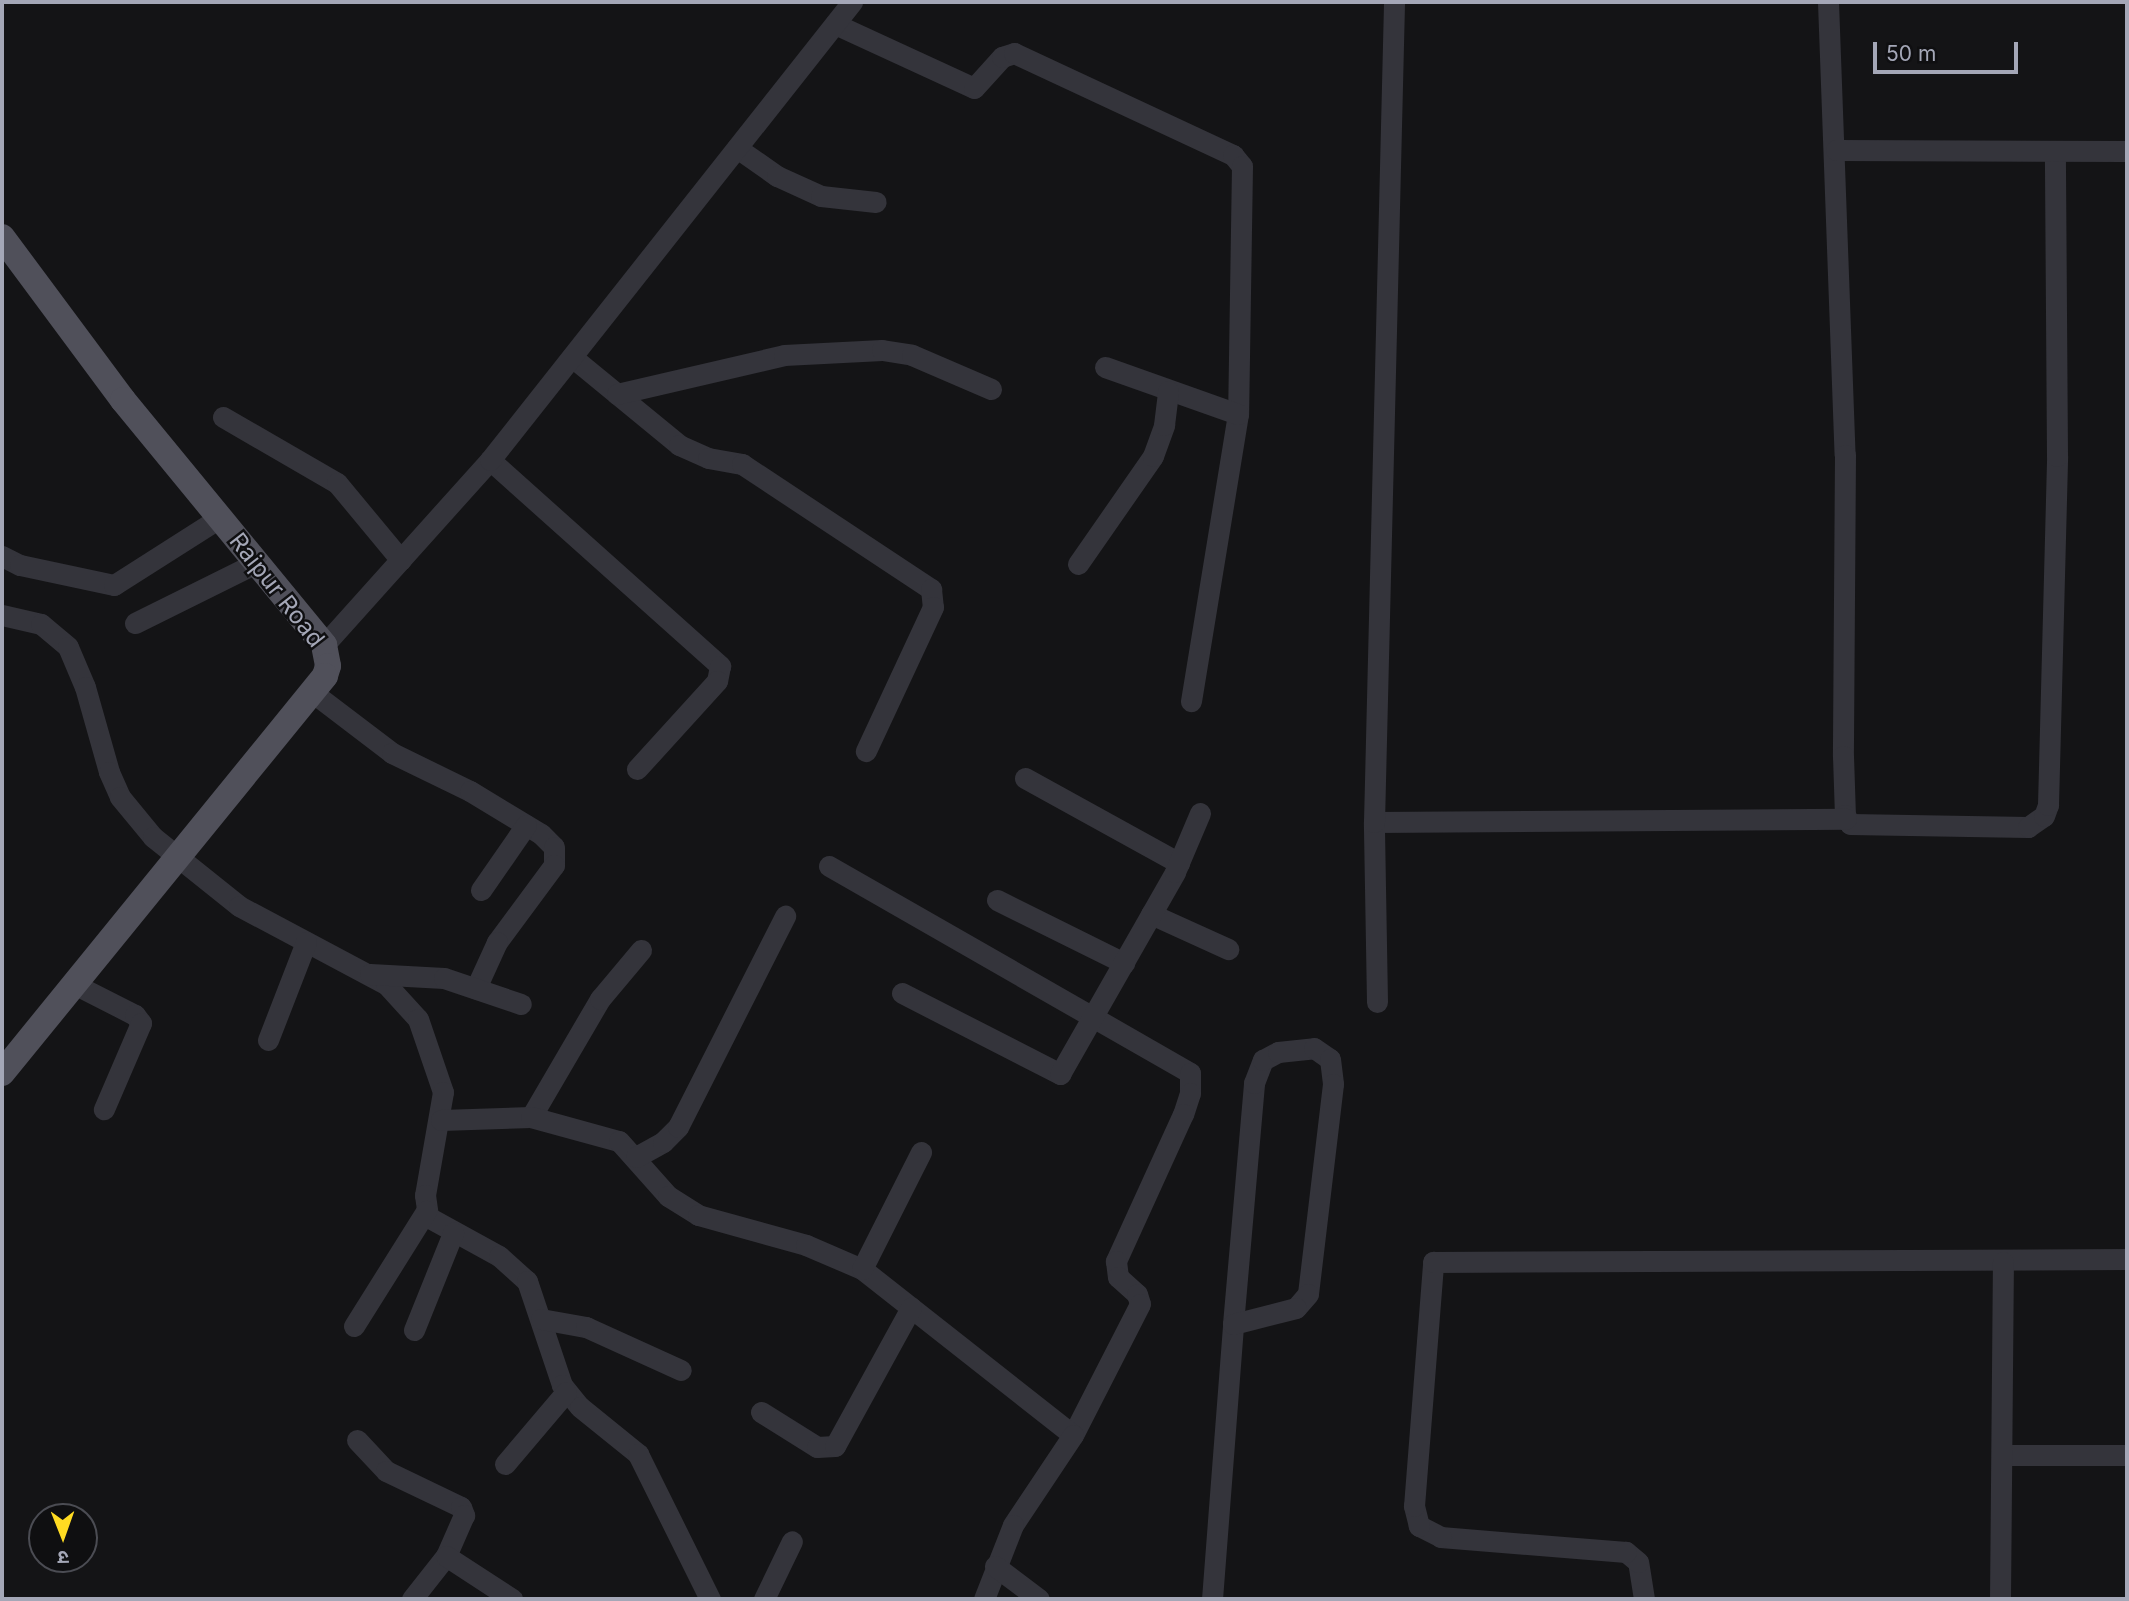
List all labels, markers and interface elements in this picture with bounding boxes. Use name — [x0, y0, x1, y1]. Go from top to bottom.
scale bar — [1877, 28, 2022, 72]
text: 50 m — [1886, 41, 1936, 66]
street label: Raipur Road — [223, 527, 331, 653]
north arrow — [28, 1503, 98, 1573]
text: उ — [58, 1546, 69, 1569]

